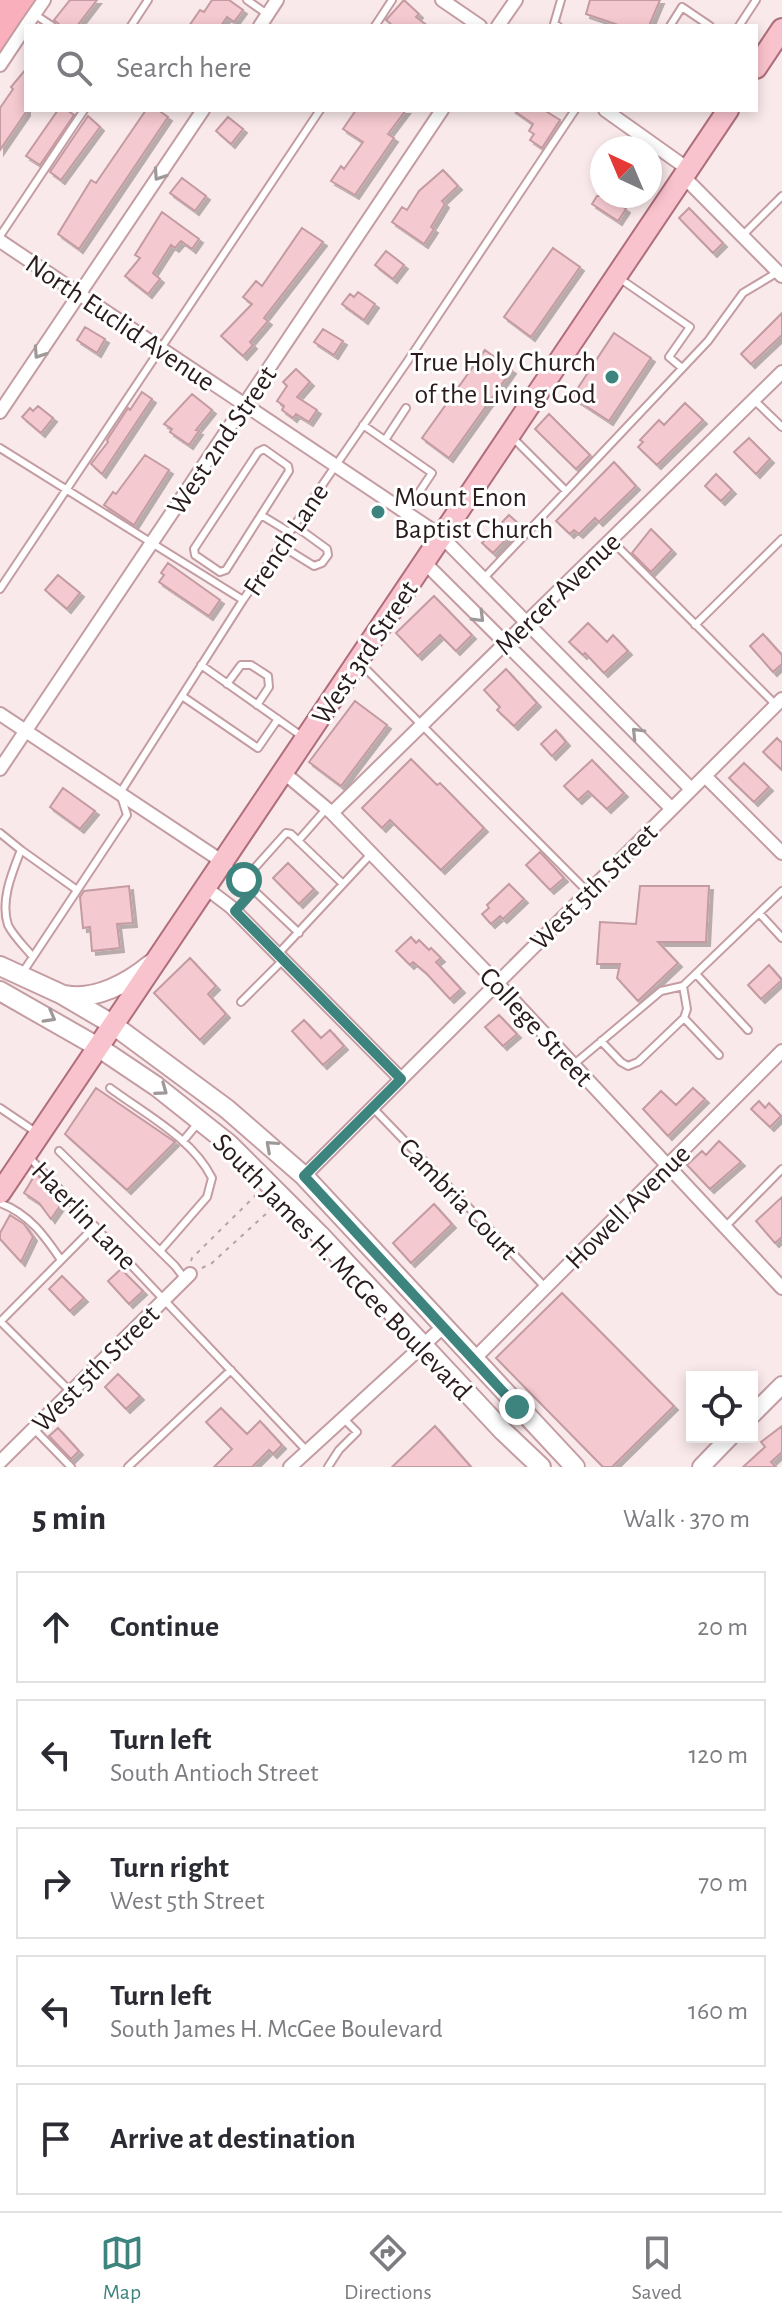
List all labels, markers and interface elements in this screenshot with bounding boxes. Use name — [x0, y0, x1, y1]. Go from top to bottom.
search box — [24, 24, 758, 112]
icon: search — [52, 46, 96, 90]
text: Search here — [116, 53, 252, 83]
north arrow — [590, 136, 662, 208]
one-way arrow — [154, 166, 169, 180]
street label: North Euclid Avenue — [20, 250, 220, 397]
one-way arrow — [34, 345, 49, 359]
place label: True Holy Church of the Living God — [410, 349, 596, 409]
street label: West 2nd Street — [163, 362, 283, 521]
marker: True Holy Church of the Living God — [603, 368, 621, 386]
street label: French Lane — [239, 479, 334, 601]
place label: Mount Enon Baptist Church — [394, 484, 553, 544]
marker: Mount Enon Baptist Church — [369, 503, 387, 521]
street label: Mercer Avenue — [490, 528, 627, 661]
street label: West 3rd Street — [308, 576, 424, 730]
one-way arrow — [470, 608, 484, 622]
one-way arrow — [632, 728, 646, 742]
street label: West 5th Street — [526, 819, 663, 956]
route start — [226, 862, 262, 898]
street label: College Street — [474, 962, 597, 1092]
one-way arrow — [41, 1008, 56, 1023]
one-way arrow — [154, 1081, 168, 1095]
street label: South James H. McGee Boulevard — [207, 1129, 476, 1406]
street label: Cambria Court — [393, 1133, 522, 1266]
street label: Howell Avenue — [561, 1140, 696, 1275]
one-way arrow — [265, 1141, 280, 1156]
street label: Haerlin Lane — [26, 1157, 142, 1276]
street label: West 5th Street — [28, 1301, 165, 1438]
map controls — [686, 1371, 758, 1443]
button: locate — [686, 1371, 758, 1443]
route end — [499, 1389, 535, 1425]
text: 5 min — [32, 1502, 106, 1536]
text: Walk · 370 m — [623, 1506, 750, 1532]
icon: ahead — [34, 1605, 78, 1649]
text: Continue — [110, 1612, 219, 1642]
text: 20 m — [697, 1614, 748, 1640]
text: Turn left — [110, 1725, 211, 1755]
icon: left — [34, 1733, 78, 1777]
text: 120 m — [688, 1742, 748, 1768]
text: South Antioch Street — [110, 1760, 318, 1786]
text: Turn right — [110, 1853, 229, 1883]
icon: right — [34, 1861, 78, 1905]
text: 70 m — [698, 1870, 748, 1896]
text: West 5th Street — [110, 1888, 264, 1914]
text: Turn left — [110, 1981, 211, 2011]
icon: left — [34, 1989, 78, 2033]
text: 160 m — [688, 1998, 748, 2024]
text: South James H. McGee Boulevard — [110, 2016, 443, 2042]
icon: arrive — [34, 2117, 78, 2161]
text: Arrive at destination — [110, 2124, 356, 2154]
tab: Map — [100, 2231, 144, 2305]
tab: Directions — [344, 2231, 432, 2305]
tab: Saved — [632, 2231, 682, 2305]

